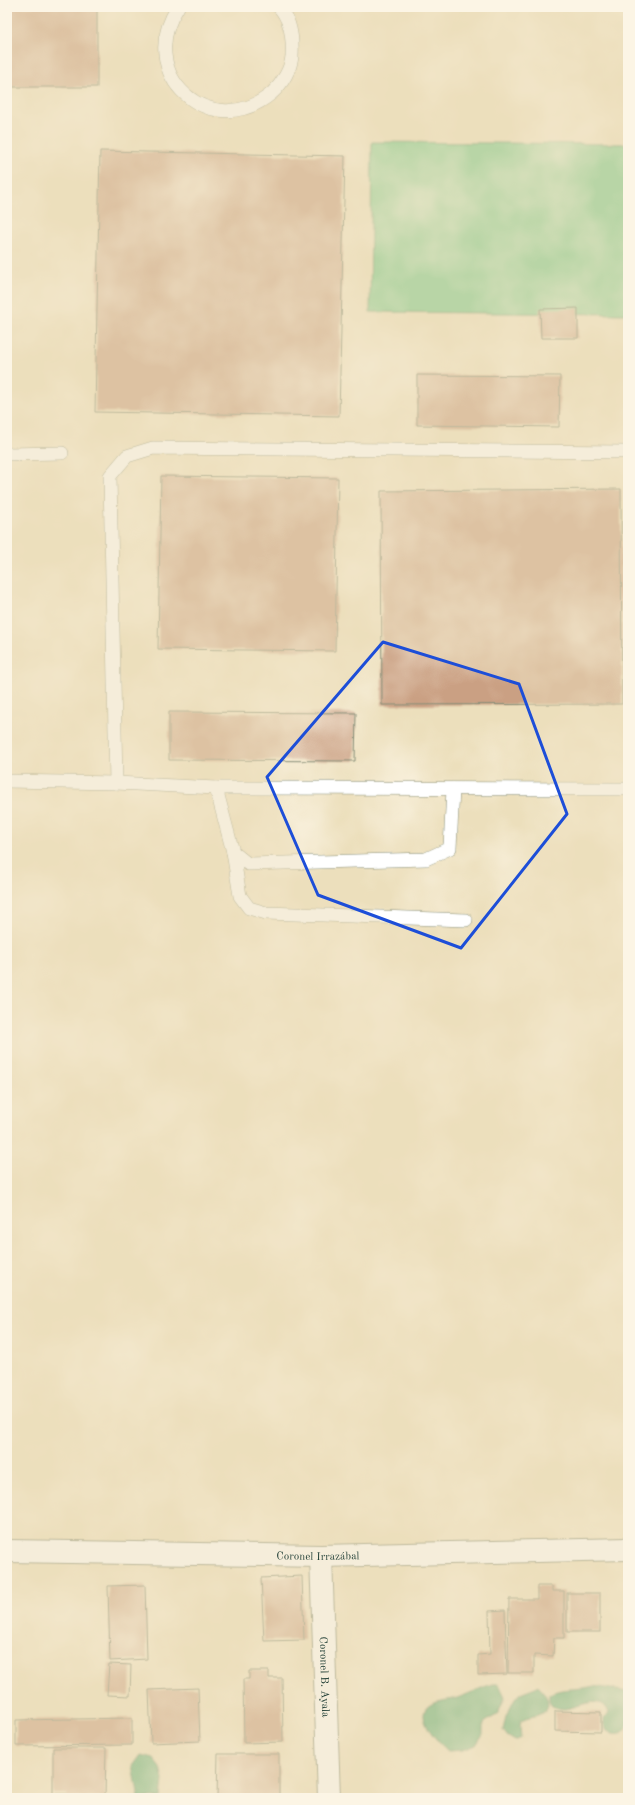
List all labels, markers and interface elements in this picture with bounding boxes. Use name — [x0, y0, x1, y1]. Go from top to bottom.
street label: Coronel Irrazábal — [276, 1551, 360, 1563]
street label: Coronel B. Ayala — [317, 1636, 330, 1718]

